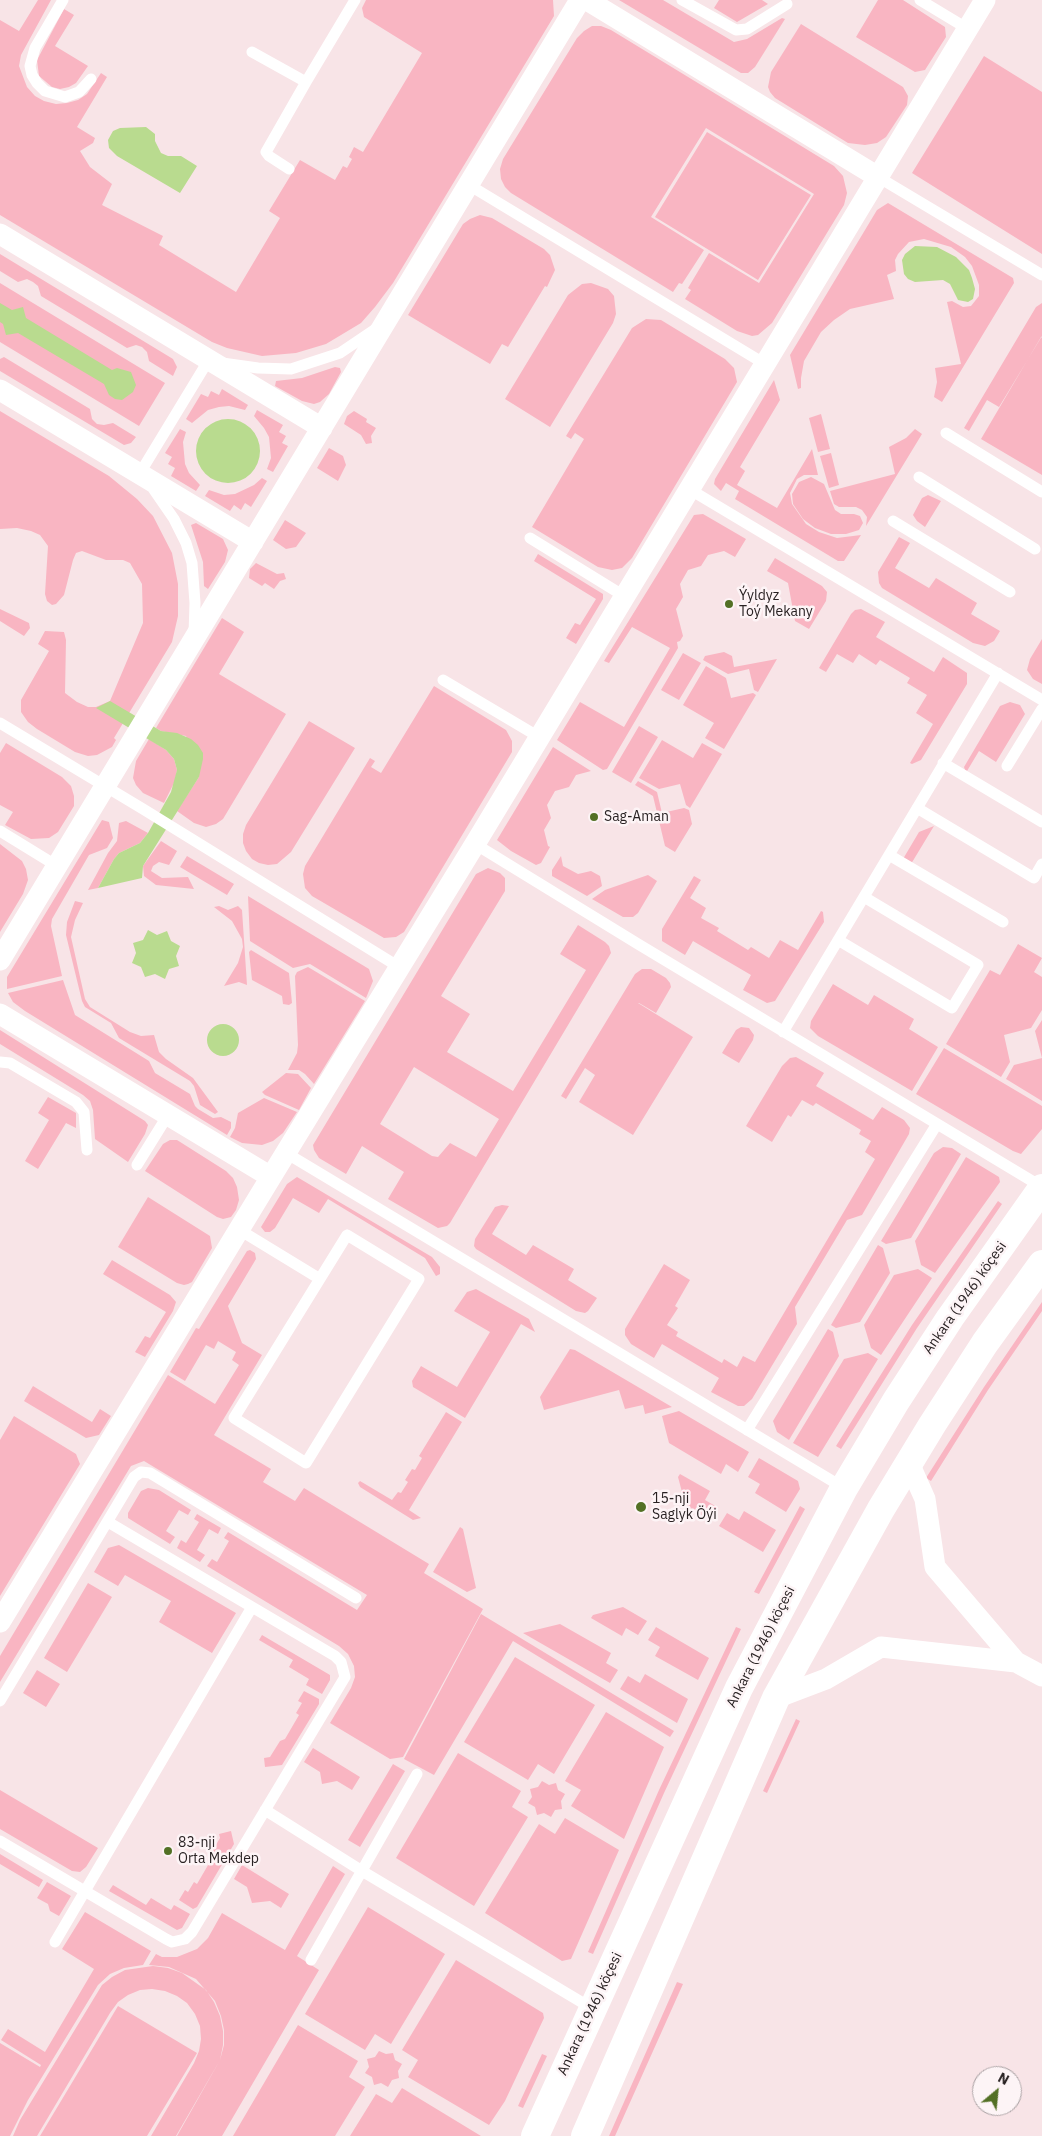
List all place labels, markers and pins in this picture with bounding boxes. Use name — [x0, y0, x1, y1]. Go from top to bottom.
place label: Ýyldyz Toý Mekany — [739, 588, 813, 620]
marker: Ýyldyz Toý Mekany — [723, 598, 735, 610]
place label: Sag-Aman — [604, 809, 669, 825]
marker: Sag-Aman — [588, 811, 600, 823]
place label: 15-nji Saglyk Öýi — [652, 1491, 717, 1524]
marker: 15-nji Saglyk Öýi — [634, 1500, 648, 1514]
place label: 83-nji Orta Mekdep — [178, 1835, 259, 1868]
marker: 83-nji Orta Mekdep — [162, 1845, 174, 1857]

